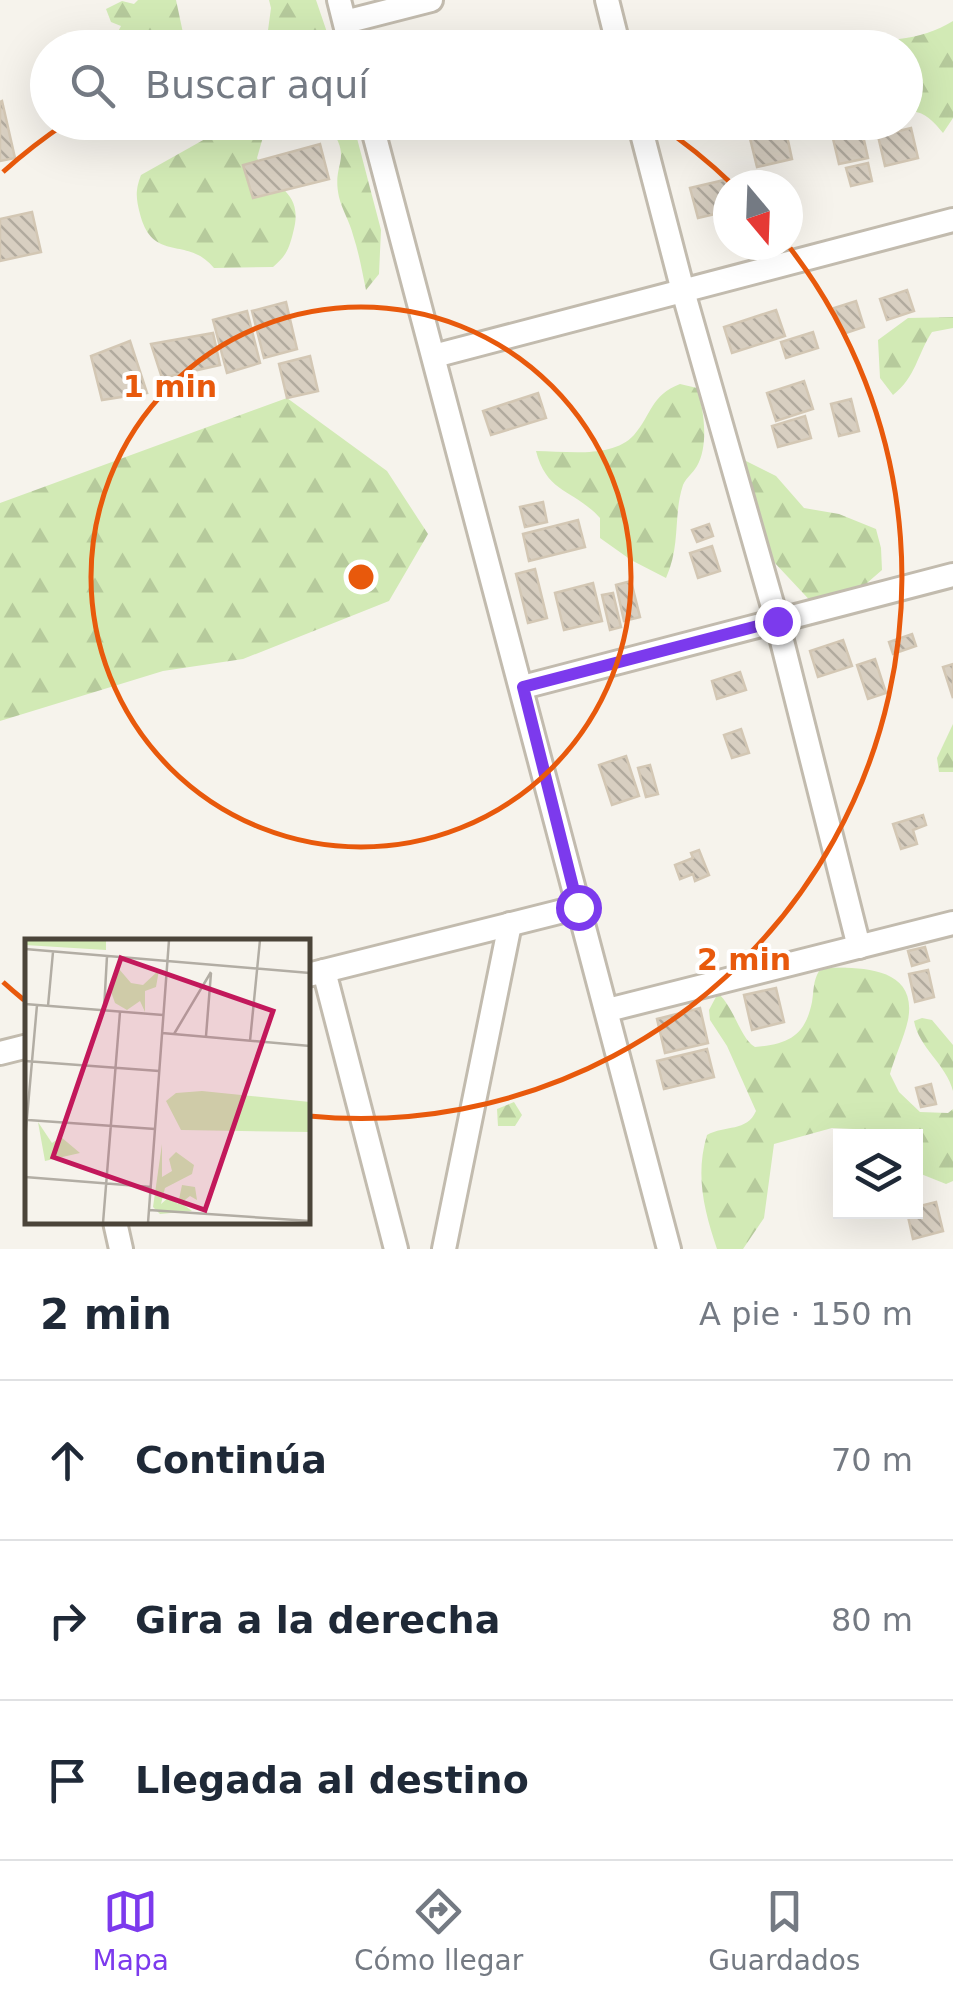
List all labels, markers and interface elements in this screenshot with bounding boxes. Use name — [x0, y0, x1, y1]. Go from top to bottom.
search box — [30, 30, 923, 140]
icon: search — [65, 58, 120, 113]
text: Buscar aquí — [145, 63, 369, 107]
north arrow — [713, 170, 803, 260]
text: 1 min — [123, 369, 217, 404]
centre of rings — [343, 559, 379, 595]
route end — [755, 599, 801, 645]
route start — [556, 885, 602, 931]
inset map — [25, 939, 310, 1224]
text: 2 min — [697, 942, 791, 977]
map controls — [833, 1129, 923, 1219]
button: layers — [833, 1129, 923, 1219]
text: 2 min — [40, 1290, 172, 1339]
text: A pie · 150 m — [699, 1295, 913, 1333]
icon: ahead — [40, 1433, 95, 1488]
text: Continúa — [135, 1438, 327, 1482]
text: 70 m — [831, 1441, 913, 1479]
icon: right — [40, 1593, 95, 1648]
text: Gira a la derecha — [135, 1598, 500, 1642]
text: 80 m — [831, 1601, 913, 1639]
icon: arrive — [40, 1753, 95, 1808]
text: Llegada al destino — [135, 1758, 529, 1802]
tab: Mapa — [93, 1884, 169, 1977]
tab: Cómo llegar — [354, 1884, 523, 1977]
tab: Guardados — [708, 1884, 860, 1977]

